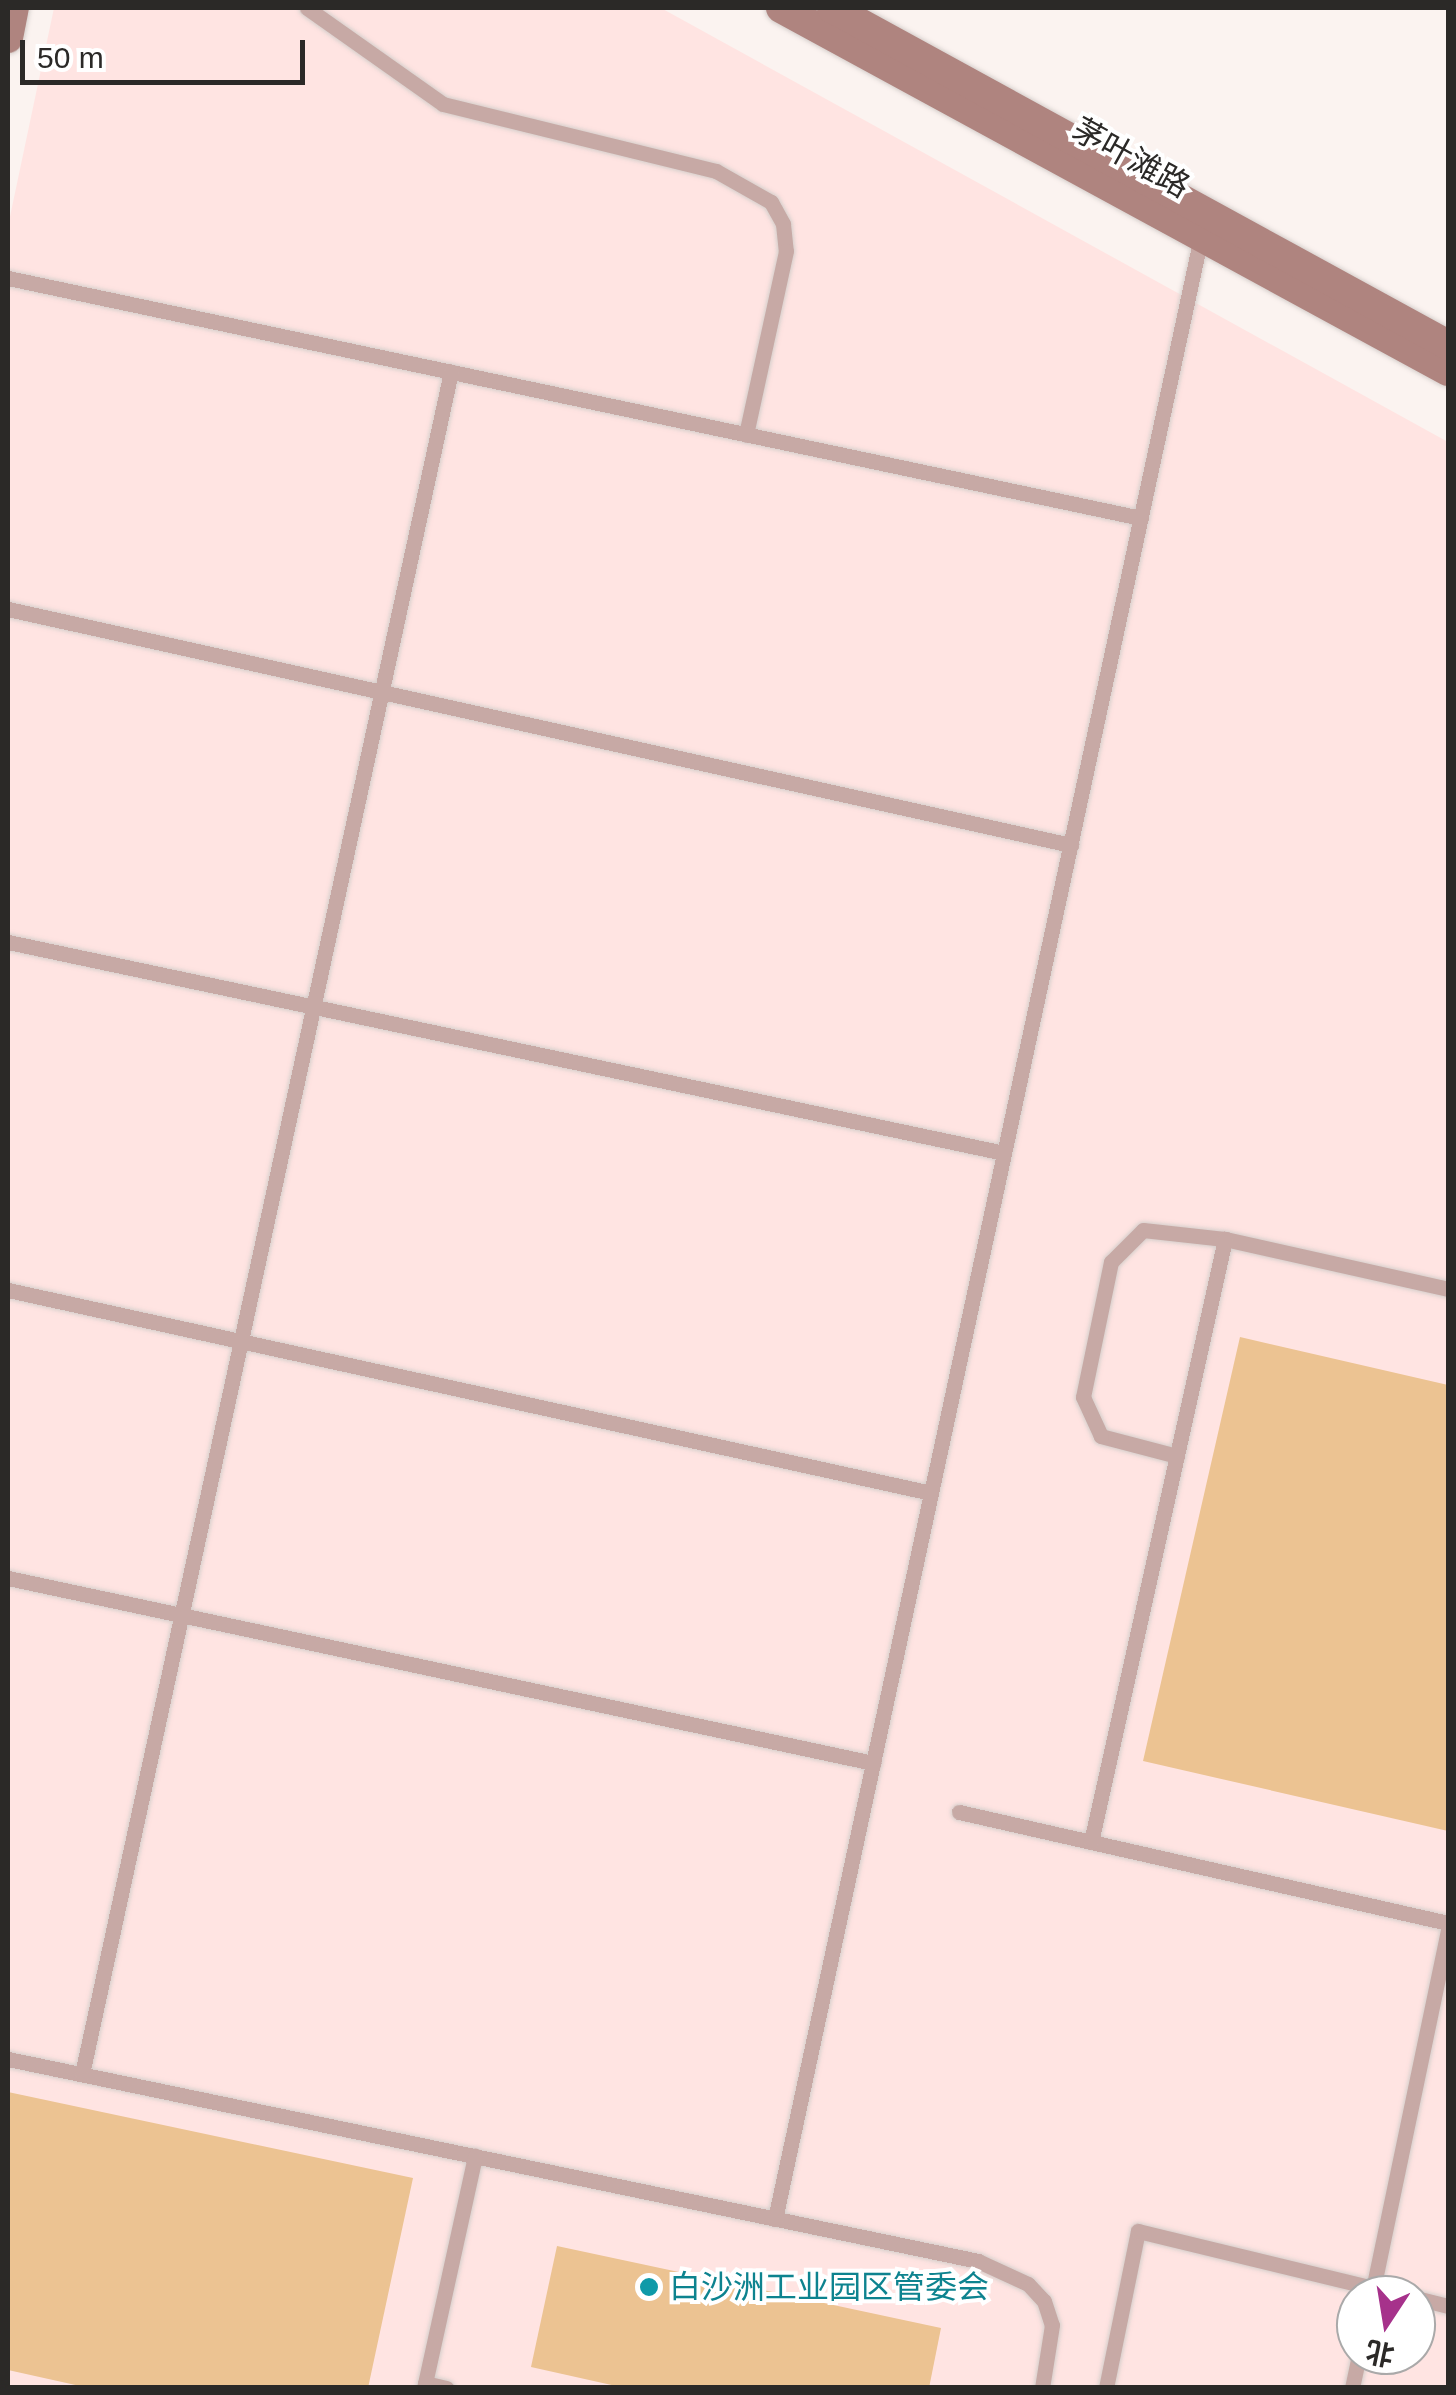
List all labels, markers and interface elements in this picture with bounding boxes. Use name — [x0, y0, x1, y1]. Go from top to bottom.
scale bar — [25, 20, 310, 82]
text: 50 m — [37, 41, 104, 74]
street label: 茅叶滩路 — [1066, 110, 1196, 206]
place label: 白沙洲工业园区管委会 — [669, 2268, 989, 2306]
north arrow — [1336, 2275, 1436, 2375]
marker: 白沙洲工业园区管委会 — [638, 2276, 660, 2298]
text: 北 — [1363, 2335, 1397, 2371]

